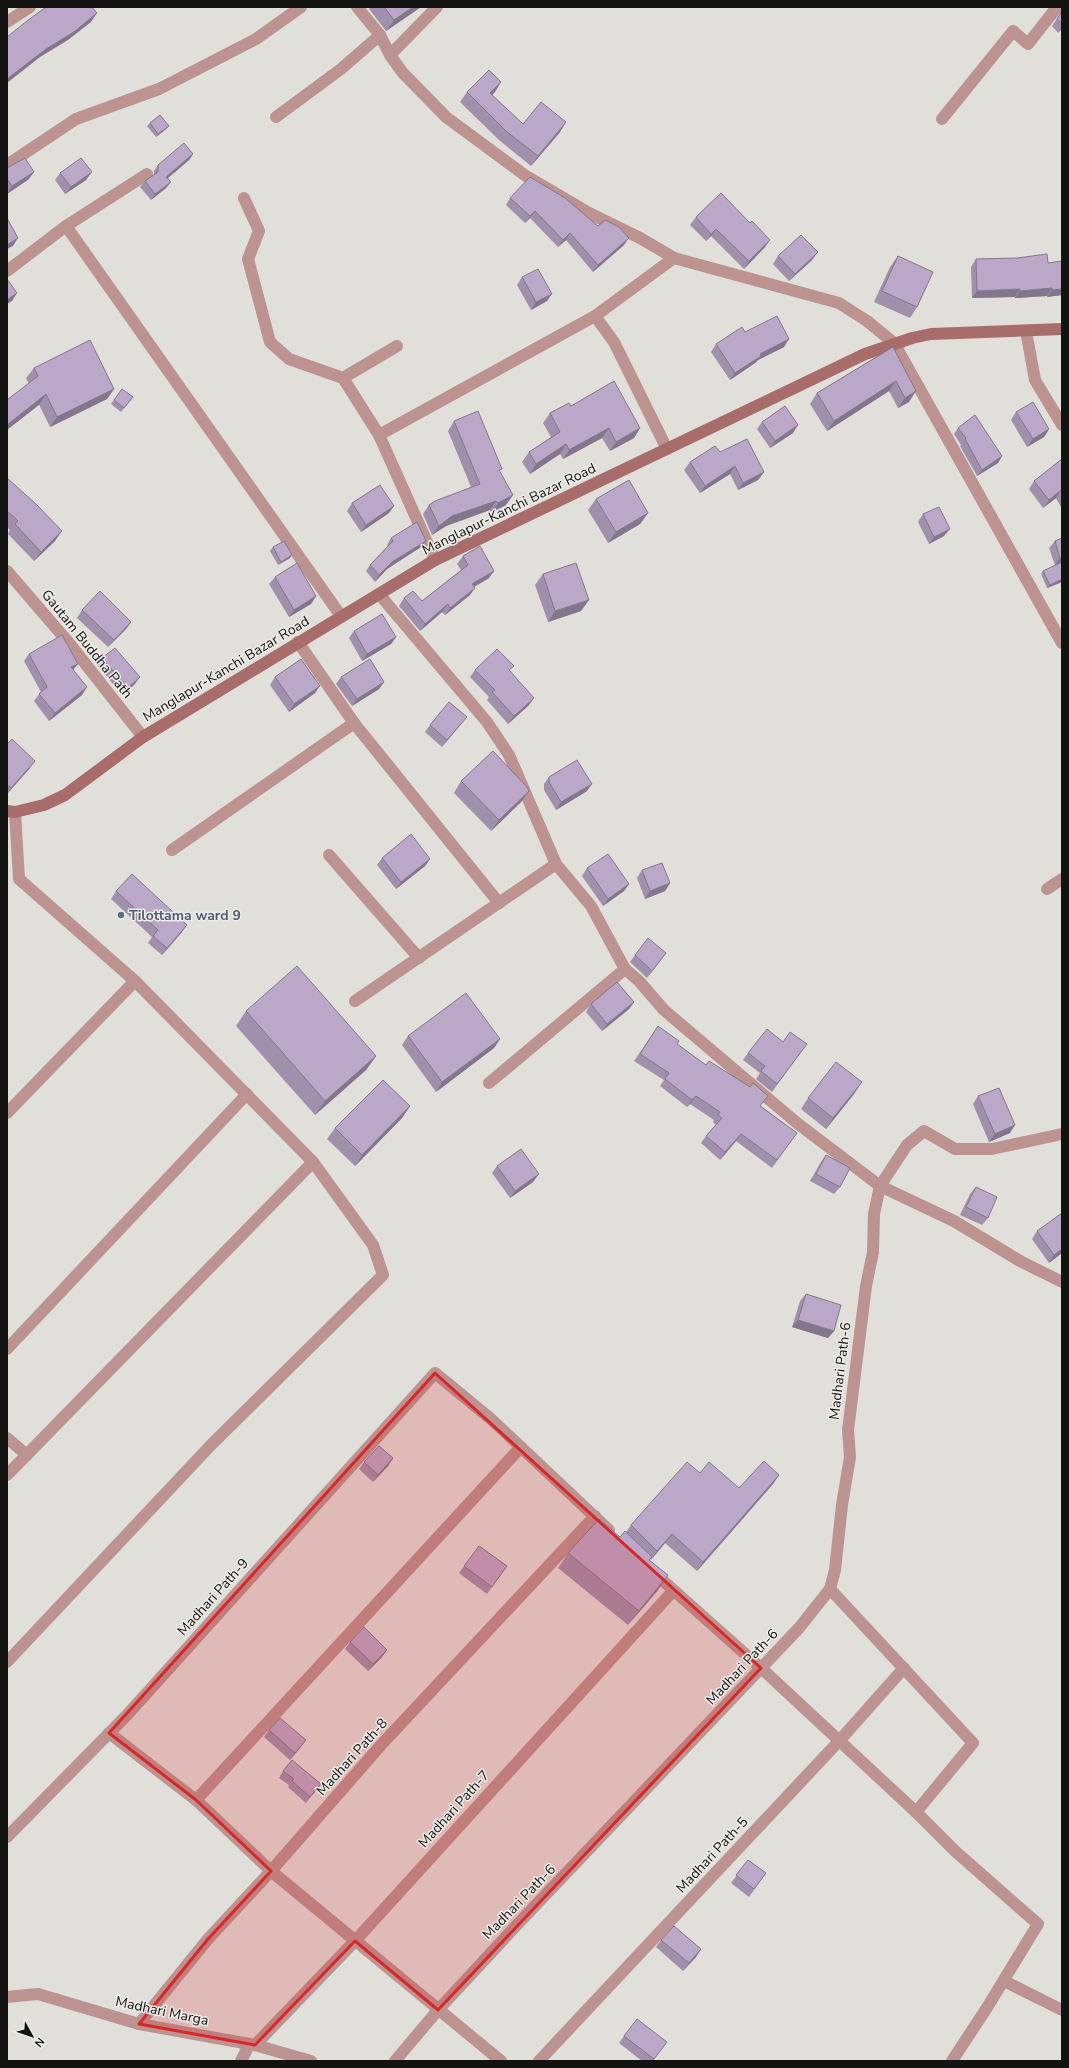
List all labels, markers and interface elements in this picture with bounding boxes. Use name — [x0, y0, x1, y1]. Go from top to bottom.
street label: Manglapur-Kanchi Bazar Road — [419, 459, 599, 559]
street label: Gautam Buddha Path — [37, 586, 137, 702]
street label: Manglapur-Kanchi Bazar Road — [139, 612, 313, 726]
place label: Tilottama ward 9 — [129, 906, 241, 925]
marker: Tilottama ward 9 — [116, 910, 126, 920]
street label: Madhari Path-6 — [825, 1321, 855, 1421]
street label: Madhari Path-9 — [173, 1554, 253, 1640]
street label: Madhari Path-6 — [702, 1625, 782, 1709]
street label: Madhari Path-8 — [312, 1714, 392, 1800]
street label: Madhari Path-7 — [414, 1766, 494, 1852]
street label: Madhari Path-5 — [672, 1813, 752, 1897]
street label: Madhari Path-6 — [478, 1860, 560, 1944]
street label: Madhari Marga — [114, 1992, 210, 2030]
north arrow — [12, 2016, 52, 2056]
text: N — [31, 2034, 48, 2050]

